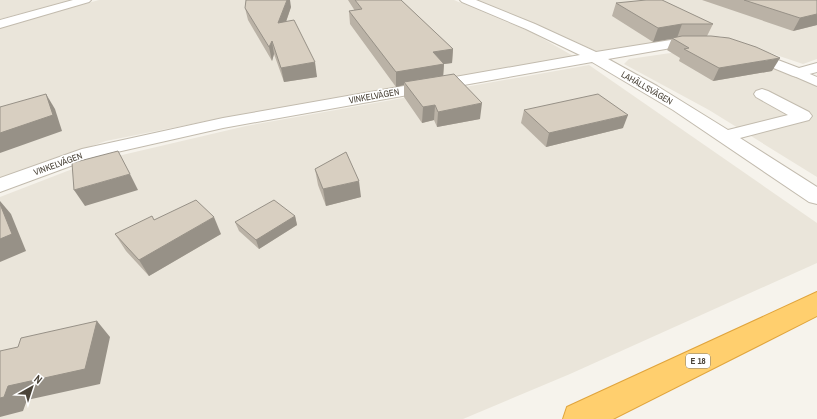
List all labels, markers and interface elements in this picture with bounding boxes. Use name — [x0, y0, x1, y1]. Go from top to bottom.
street label: LAHÄLLSVÄGEN — [619, 68, 675, 108]
street label: VINKELVÄGEN — [348, 86, 400, 106]
street label: VINKELVÄGEN — [32, 150, 84, 178]
road number: E 18 — [686, 354, 710, 368]
north arrow — [12, 367, 52, 407]
text: N — [31, 372, 45, 387]

